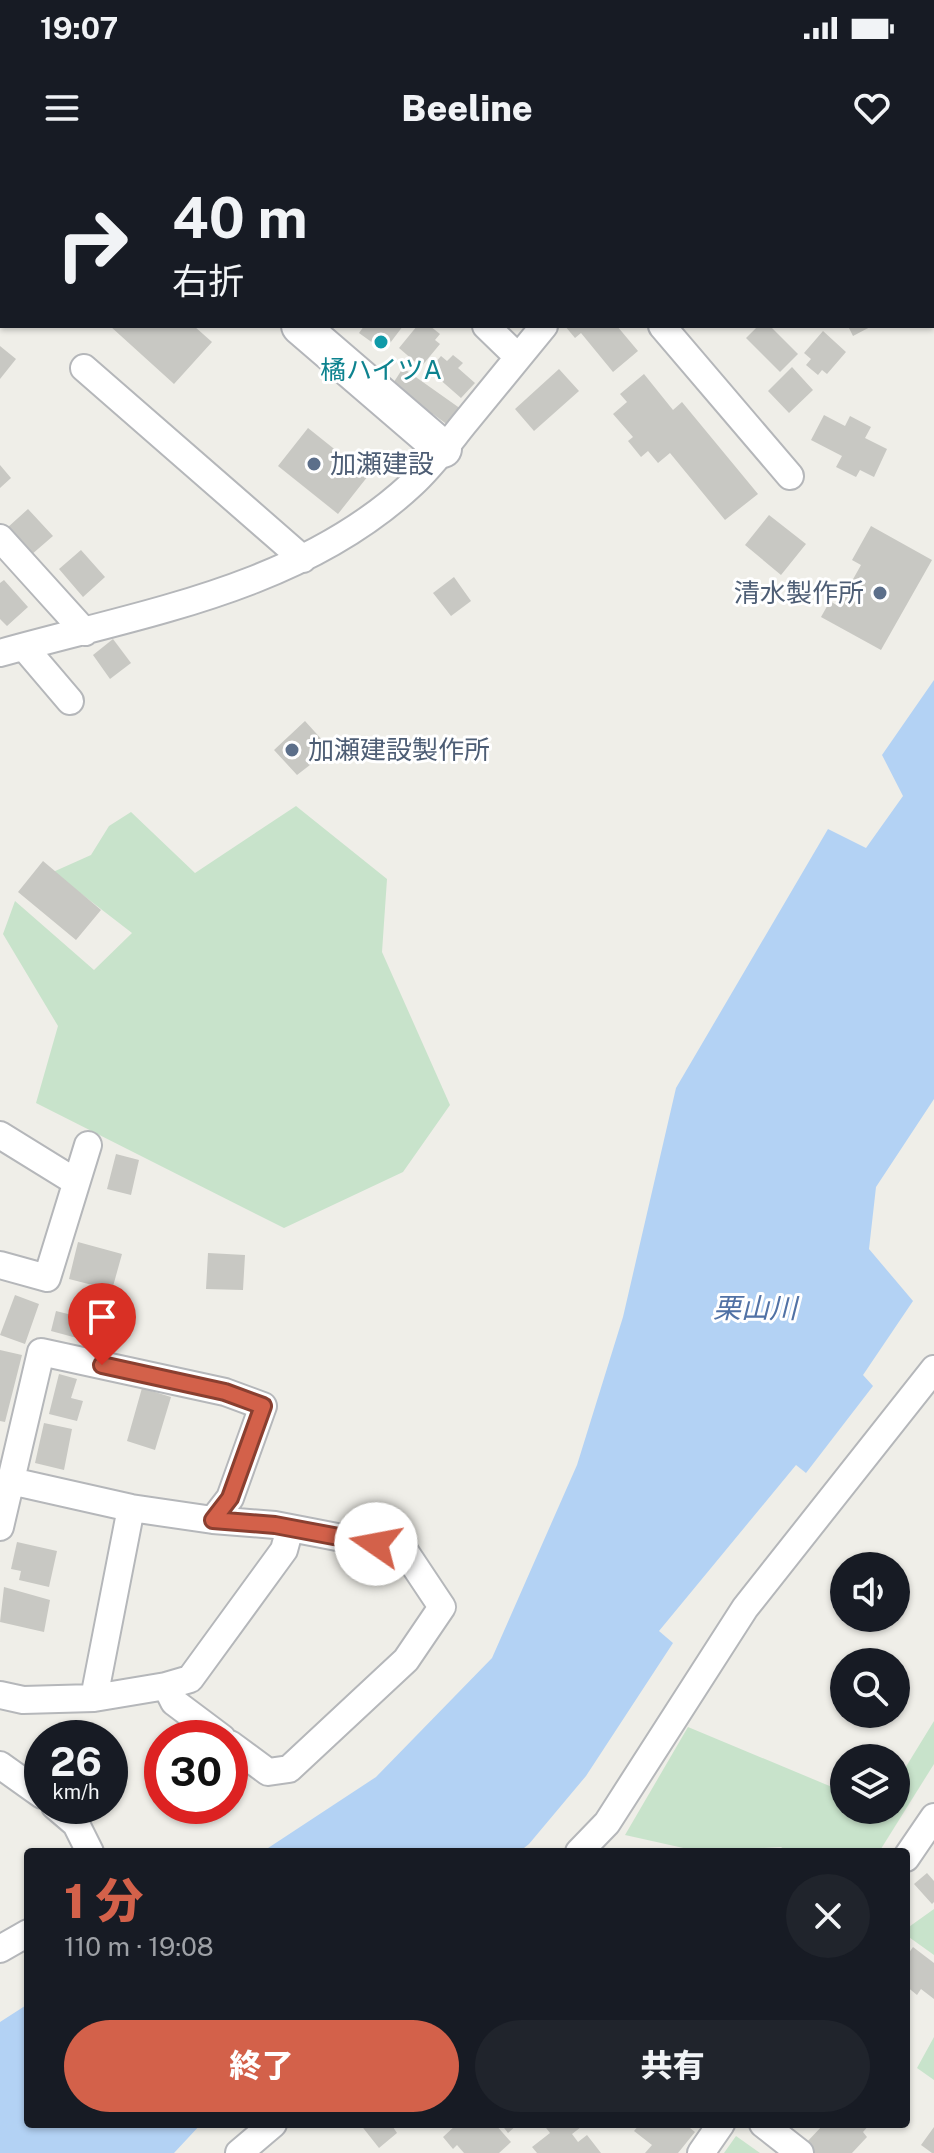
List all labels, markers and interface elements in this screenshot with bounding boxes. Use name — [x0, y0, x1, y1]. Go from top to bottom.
text: 19:07 — [40, 10, 118, 46]
icon: menu — [40, 86, 84, 130]
icon: heart — [850, 86, 894, 130]
text: Beeline — [401, 87, 533, 129]
text: 40 m — [172, 185, 308, 251]
icon: right — [40, 192, 144, 296]
text: 右折 — [172, 260, 244, 302]
marker: 橘ハイツA — [372, 333, 390, 351]
place label: 橘ハイツA — [320, 354, 442, 385]
place label: 加瀬建設 — [330, 448, 434, 479]
marker: 加瀬建設 — [305, 455, 323, 473]
place label: 清水製作所 — [734, 577, 864, 608]
marker: 清水製作所 — [871, 584, 889, 602]
place label: 加瀬建設製作所 — [308, 734, 490, 765]
marker: 加瀬建設製作所 — [283, 741, 301, 759]
pin — [68, 1283, 136, 1365]
water label: 栗山川 — [713, 1291, 800, 1324]
icon: arrive — [80, 1295, 124, 1339]
position arrow — [334, 1502, 418, 1586]
map controls — [830, 1552, 910, 1824]
button: sound — [830, 1552, 910, 1632]
button: search — [830, 1648, 910, 1728]
speed limit sign: 30 — [144, 1720, 248, 1824]
text: 26 — [50, 1738, 102, 1785]
button: layers — [830, 1744, 910, 1824]
text: km/h — [52, 1780, 100, 1804]
text: 1 分 — [64, 1872, 144, 1929]
button: close — [786, 1874, 870, 1958]
text: 110 m · 19:08 — [64, 1931, 214, 1962]
button: 終了 — [64, 2020, 459, 2112]
button: 共有 — [475, 2020, 870, 2112]

